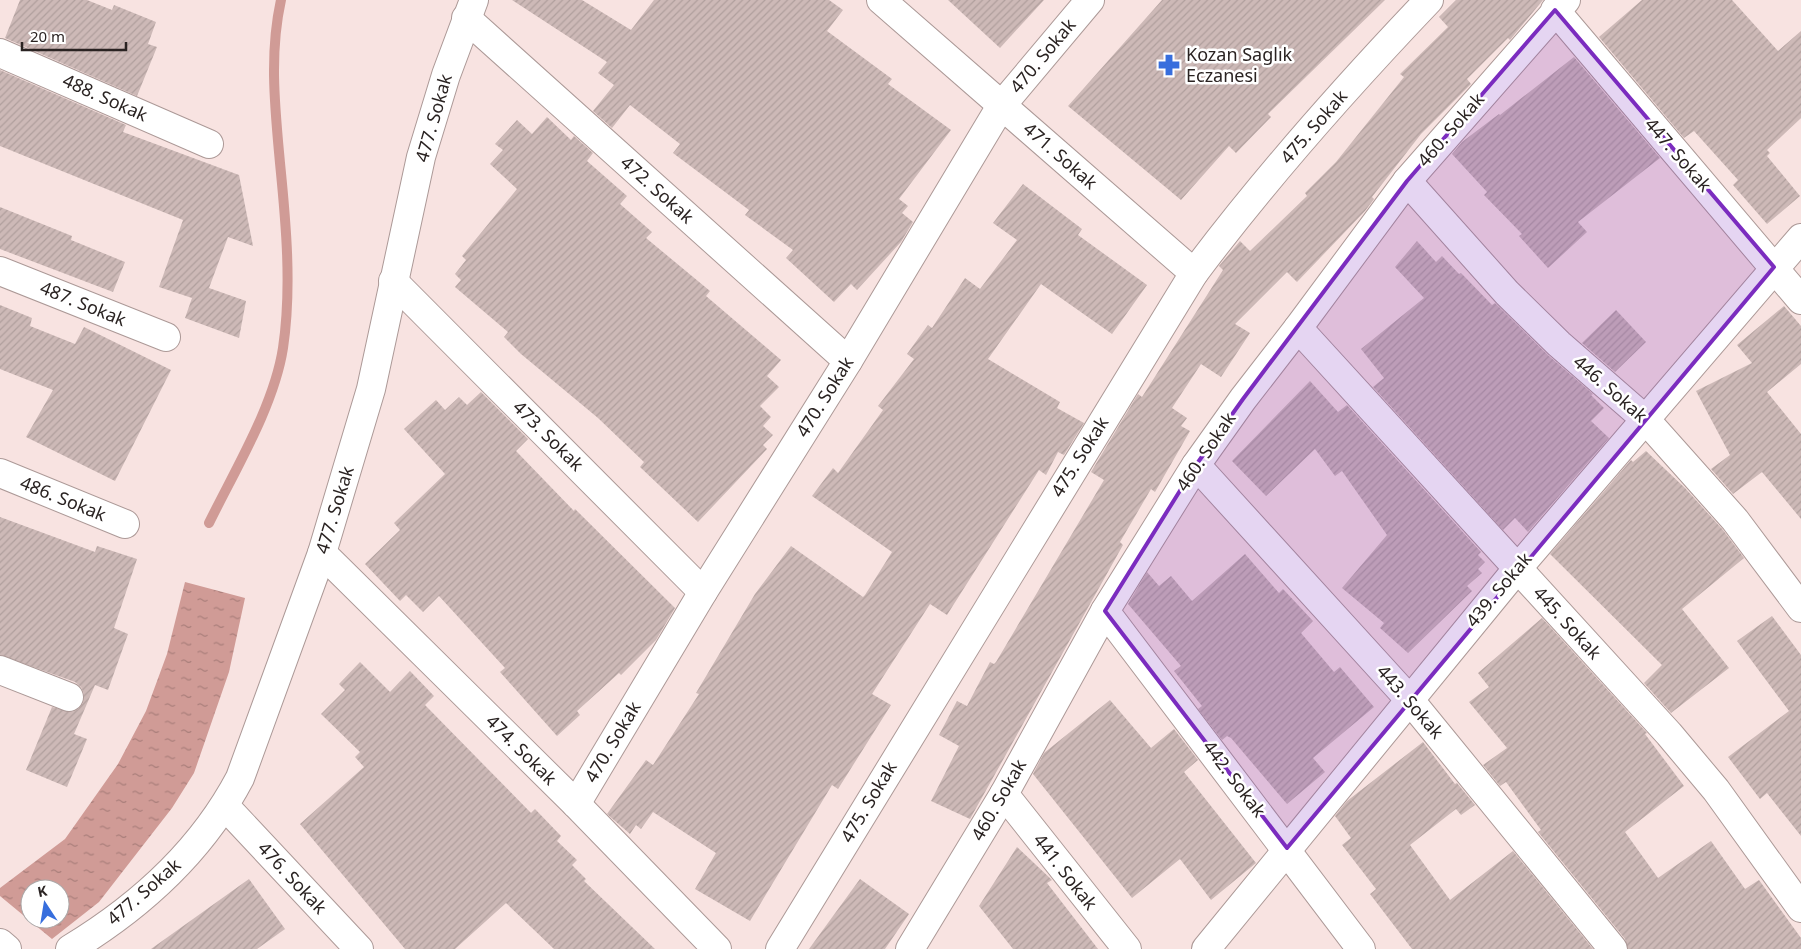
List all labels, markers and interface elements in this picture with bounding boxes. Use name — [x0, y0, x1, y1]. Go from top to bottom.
street label: 470. Sokak — [1004, 13, 1081, 98]
scale bar — [22, 20, 126, 52]
text: 20 m — [30, 26, 65, 46]
place label: Kozan Saglık Eczanesi — [1186, 42, 1293, 87]
pharmacy icon: Kozan Saglık Eczanesi — [1156, 52, 1182, 78]
street label: 488. Sokak — [59, 68, 152, 127]
street label: 477. Sokak — [409, 71, 457, 165]
street label: 475. Sokak — [1275, 84, 1352, 168]
street label: 460. Sokak — [1412, 87, 1489, 171]
street label: 447. Sokak — [1640, 112, 1718, 197]
street label: 471. Sokak — [1019, 117, 1103, 194]
street label: 472. Sokak — [616, 150, 700, 229]
street label: 487. Sokak — [37, 275, 130, 331]
street label: 446. Sokak — [1569, 350, 1653, 427]
street label: 470. Sokak — [790, 351, 859, 441]
street label: 473. Sokak — [508, 395, 589, 476]
street label: 460. Sokak — [1170, 407, 1241, 496]
street label: 475. Sokak — [1045, 411, 1114, 501]
street label: 477. Sokak — [309, 463, 359, 556]
street label: 486. Sokak — [17, 470, 110, 526]
street label: 439. Sokak — [1460, 547, 1537, 632]
street label: 445. Sokak — [1529, 581, 1607, 664]
street label: 443. Sokak — [1372, 659, 1450, 744]
street label: 470. Sokak — [579, 696, 646, 786]
street label: 474. Sokak — [481, 709, 562, 790]
street label: 442. Sokak — [1198, 735, 1272, 822]
street label: 460. Sokak — [965, 754, 1031, 845]
street label: 475. Sokak — [835, 756, 902, 846]
street label: 441. Sokak — [1028, 828, 1103, 915]
street label: 476. Sokak — [253, 836, 333, 919]
street label: 477. Sokak — [101, 852, 186, 930]
north arrow — [20, 879, 70, 929]
text: K — [36, 880, 49, 901]

